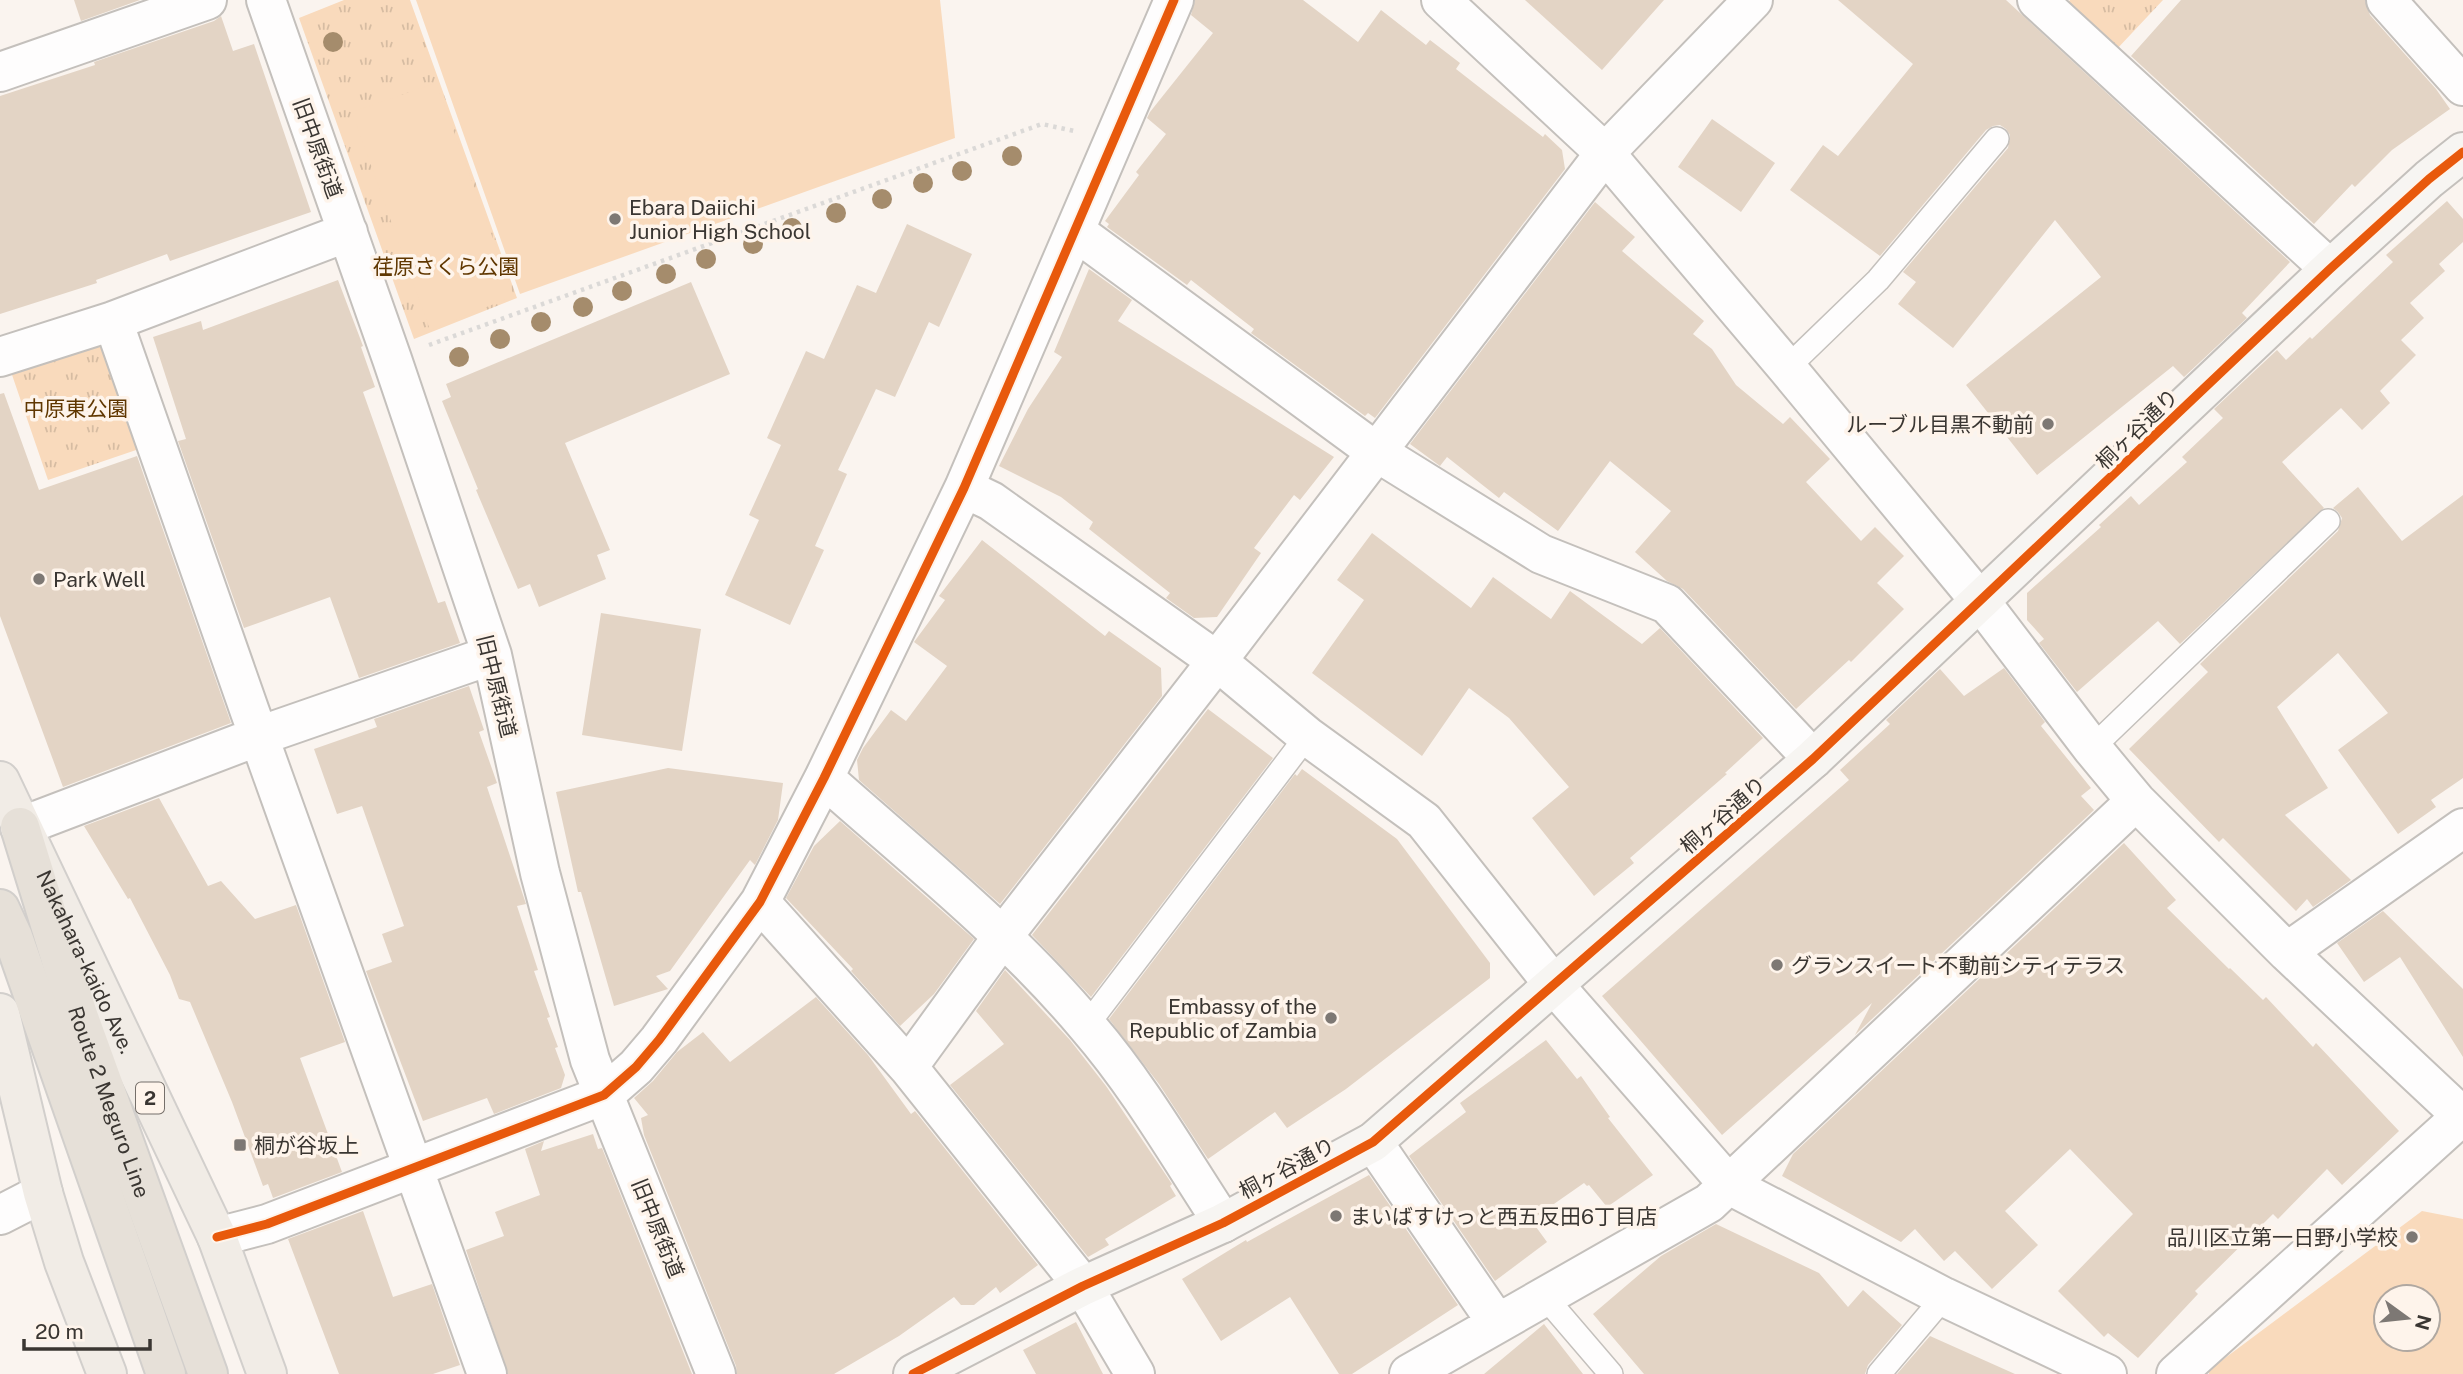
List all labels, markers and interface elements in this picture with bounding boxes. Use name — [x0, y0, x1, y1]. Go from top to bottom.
street label: 旧中原街道 — [288, 94, 348, 202]
place label: Ebara Daiichi Junior High School — [629, 195, 811, 244]
marker: Ebara Daiichi Junior High School — [607, 211, 623, 227]
park label: 荏原さくら公園 — [373, 254, 520, 279]
street label: 桐ヶ谷通り — [2091, 384, 2183, 474]
park label: 中原東公園 — [24, 396, 129, 421]
place label: ルーブル目黒不動前 — [1846, 412, 2034, 437]
marker: ルーブル目黒不動前 — [2040, 416, 2056, 432]
place label: Park Well — [53, 567, 146, 592]
marker: Park Well — [31, 571, 47, 587]
street label: 旧中原街道 — [472, 632, 522, 740]
street label: 桐ヶ谷通り — [1675, 771, 1771, 859]
street label: Nakahara-kaido Ave. — [32, 866, 140, 1057]
place label: グランスイート不動前シティテラス — [1791, 953, 2125, 978]
marker: グランスイート不動前シティテラス — [1769, 957, 1785, 973]
place label: Embassy of the Republic of Zambia — [1129, 994, 1317, 1043]
street label: Route 2 Meguro Line — [63, 1003, 156, 1201]
marker: Embassy of the Republic of Zambia — [1323, 1010, 1339, 1026]
road number: 2 — [136, 1082, 164, 1114]
street label: 桐ヶ谷通り — [1235, 1132, 1339, 1204]
place label: 桐が谷坂上 — [254, 1133, 359, 1158]
marker: 桐が谷坂上 — [232, 1137, 248, 1153]
street label: 旧中原街道 — [627, 1175, 689, 1281]
place label: まいばすけっと西五反田6丁目店 — [1350, 1204, 1657, 1229]
marker: まいばすけっと西五反田6丁目店 — [1328, 1208, 1344, 1224]
place label: 品川区立第一日野小学校 — [2167, 1225, 2398, 1250]
marker: 品川区立第一日野小学校 — [2404, 1229, 2420, 1245]
north arrow — [2372, 1283, 2442, 1353]
scale bar — [24, 1308, 150, 1352]
text: N — [2411, 1312, 2436, 1332]
text: 20 m — [35, 1319, 84, 1344]

